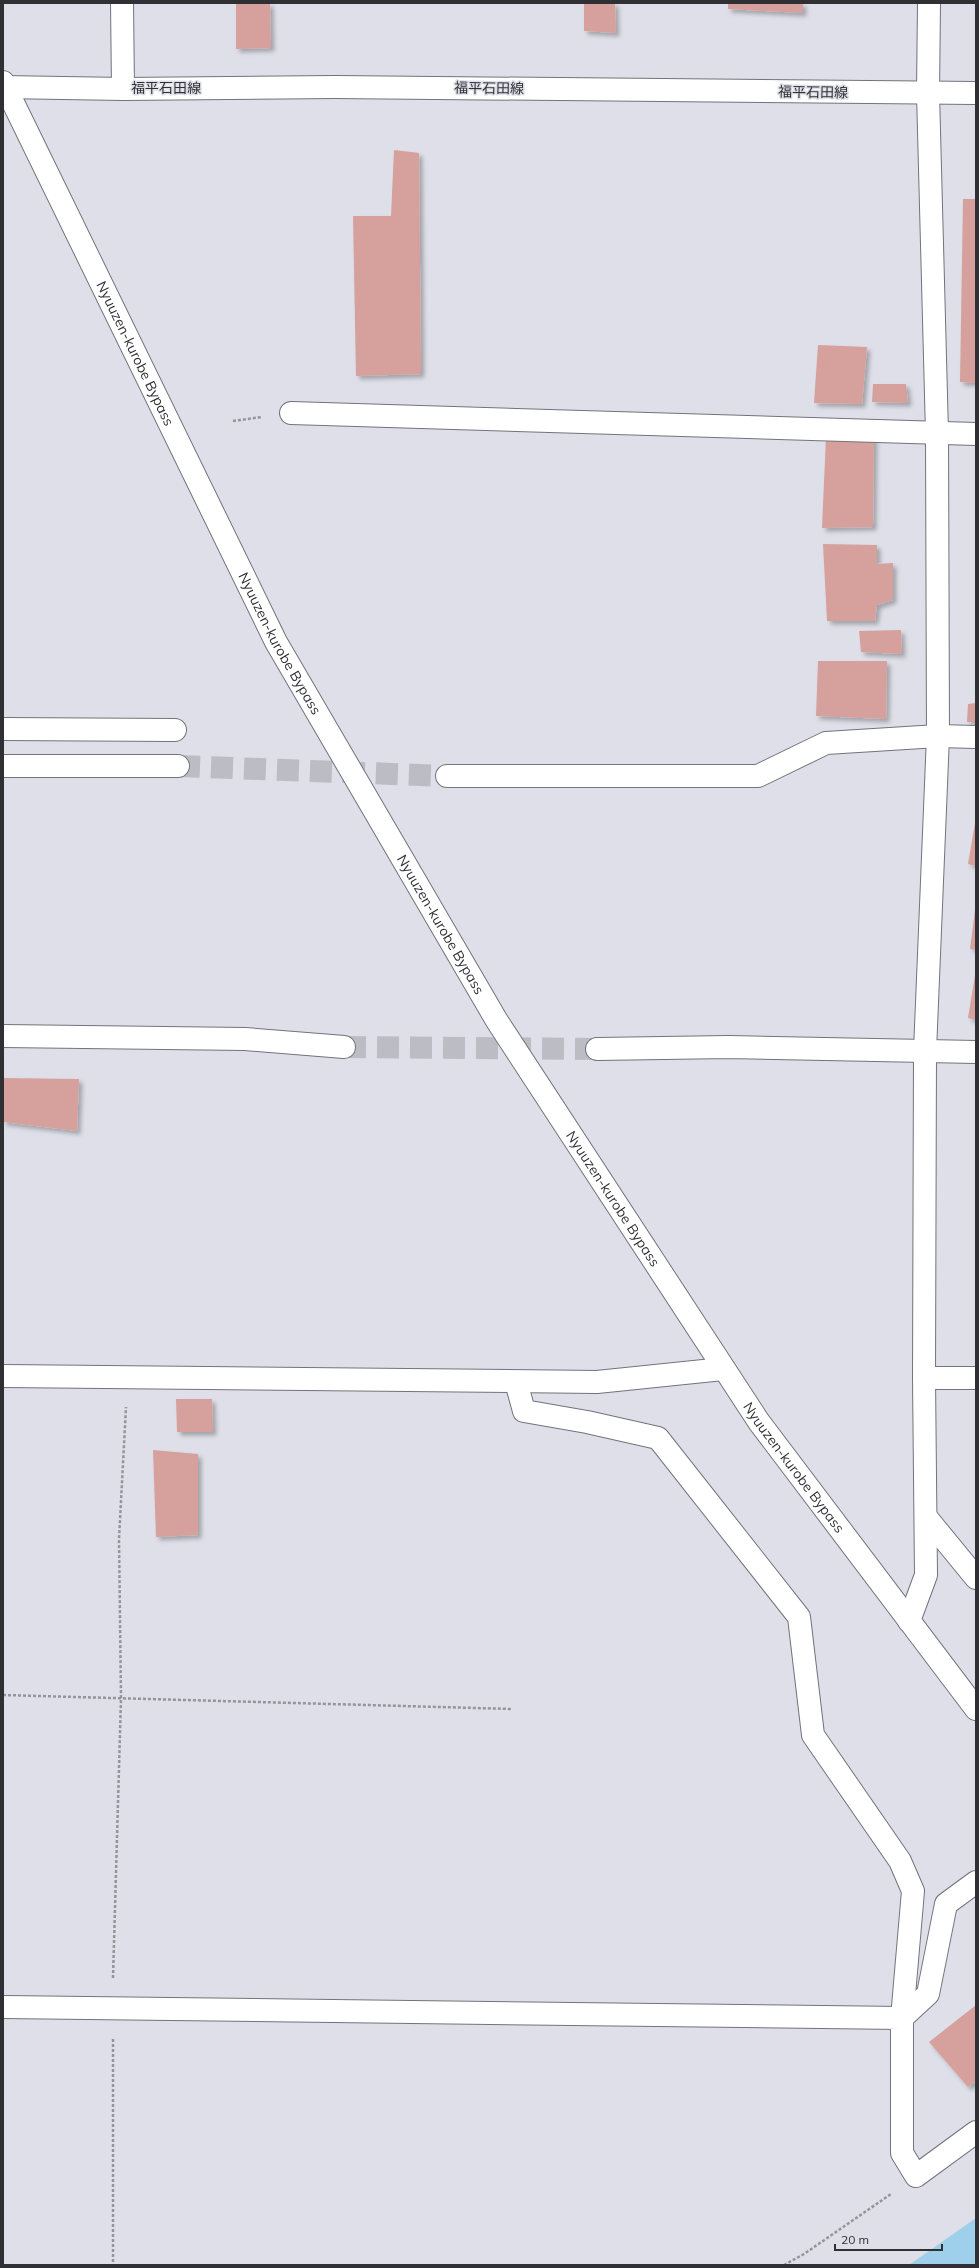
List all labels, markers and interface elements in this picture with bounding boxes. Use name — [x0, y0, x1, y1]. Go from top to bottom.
street label: 福平石田線 — [454, 78, 524, 98]
street label: 福平石田線 — [131, 79, 201, 97]
street label: 福平石田線 — [778, 82, 848, 102]
street label: Nyuuzen-kurobe Bypass — [92, 278, 178, 429]
street label: Nyuuzen-kurobe Bypass — [234, 569, 325, 718]
street label: Nyuuzen-kurobe Bypass — [393, 851, 488, 998]
street label: Nyuuzen-kurobe Bypass — [562, 1127, 664, 1270]
street label: Nyuuzen-kurobe Bypass — [739, 1399, 849, 1536]
scale bar — [835, 2226, 942, 2252]
text: 20 m — [841, 2232, 869, 2247]

